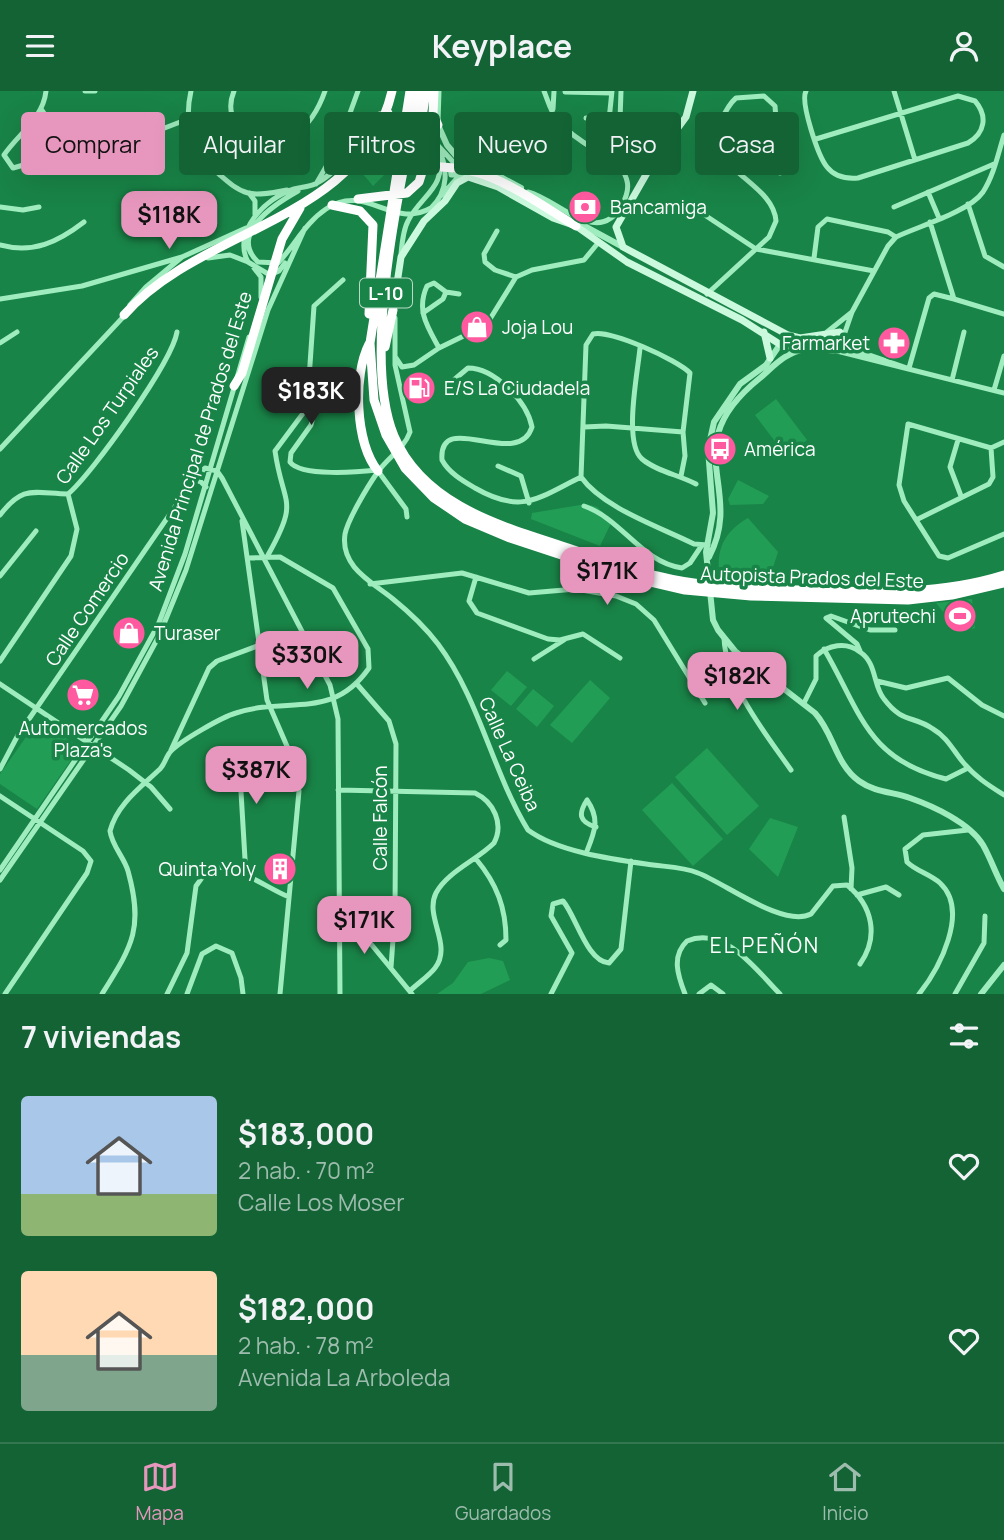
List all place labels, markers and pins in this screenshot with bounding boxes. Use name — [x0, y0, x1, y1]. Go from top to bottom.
bank icon: Bancamiga — [566, 188, 604, 226]
pin: $118K — [120, 191, 218, 251]
place label: Bancamiga — [610, 194, 707, 220]
shop icon: Joja Lou — [458, 308, 496, 346]
place label: Joja Lou — [502, 314, 573, 340]
pharmacy icon: Farmarket — [875, 324, 913, 362]
place label: Farmarket — [782, 330, 870, 356]
pin: $183K — [262, 367, 360, 427]
fuel station icon: E/S La Ciudadela — [400, 369, 438, 407]
place label: E/S La Ciudadela — [444, 375, 590, 401]
bus stop icon: América — [701, 430, 739, 468]
place label: América — [744, 436, 816, 462]
pin: $171K — [558, 547, 656, 607]
sports icon: Aprutechi — [941, 597, 979, 635]
place label: Aprutechi — [850, 603, 936, 629]
shop icon: Turaser — [110, 614, 148, 652]
place label: Turaser — [154, 620, 221, 646]
pin: $330K — [258, 631, 356, 691]
pin: $182K — [688, 653, 786, 712]
supermarket icon: Automercados Plaza's — [64, 676, 102, 714]
place label: Automercados Plaza's — [19, 715, 148, 763]
pin: $387K — [207, 747, 305, 806]
building icon: Quinta Yoly — [261, 850, 299, 888]
place label: Quinta Yoly — [159, 856, 256, 882]
pin: $171K — [315, 897, 413, 956]

